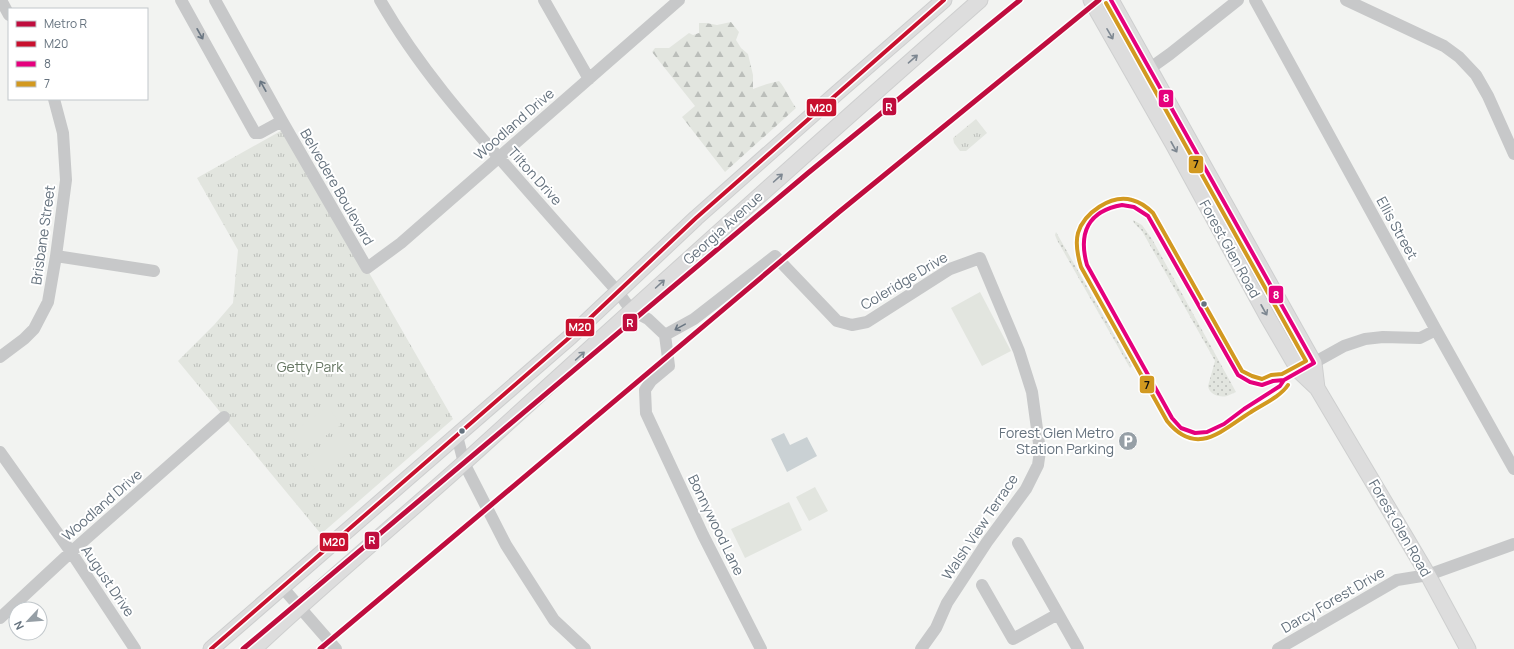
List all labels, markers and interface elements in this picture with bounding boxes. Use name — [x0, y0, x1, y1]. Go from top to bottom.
legend — [8, 8, 148, 100]
text: Metro R — [44, 15, 88, 32]
one-way arrow — [197, 28, 204, 40]
one-way arrow — [1107, 28, 1114, 40]
text: M20 — [44, 35, 68, 52]
one-way arrow — [908, 54, 918, 63]
text: 8 — [44, 55, 51, 72]
text: 7 — [44, 75, 50, 92]
one-way arrow — [258, 81, 266, 93]
street label: Woodland Drive — [470, 84, 558, 164]
line badge: 8 — [1158, 89, 1174, 108]
text: 8 — [1163, 90, 1170, 105]
line badge: R — [882, 97, 897, 116]
line badge: M20 — [806, 98, 837, 117]
text: R — [885, 99, 893, 114]
text: M20 — [809, 100, 833, 115]
street label: Belvedere Boulevard — [296, 125, 379, 248]
one-way arrow — [1171, 141, 1178, 153]
street label: Tilton Drive — [504, 142, 567, 209]
line badge: 7 — [1188, 155, 1204, 174]
text: 7 — [1193, 156, 1199, 171]
one-way arrow — [773, 174, 784, 183]
street label: Brisbane Street — [26, 183, 59, 286]
street label: Georgia Avenue — [679, 187, 767, 269]
street label: Ellis Street — [1372, 193, 1423, 263]
street label: Forest Glen Road — [1196, 196, 1265, 301]
street label: Coleridge Drive — [857, 247, 951, 314]
one-way arrow — [655, 279, 666, 288]
line badge: 8 — [1268, 285, 1284, 304]
text: 8 — [1273, 287, 1280, 302]
unlabelled marker — [1199, 299, 1209, 309]
one-way arrow — [1260, 304, 1268, 316]
line badge: R — [622, 313, 638, 332]
text: R — [626, 315, 634, 330]
line badge: M20 — [565, 318, 595, 337]
text: M20 — [568, 319, 592, 334]
one-way arrow — [674, 324, 686, 331]
one-way arrow — [575, 352, 585, 361]
park label: Getty Park — [277, 357, 344, 376]
line badge: 7 — [1139, 375, 1155, 394]
text: 7 — [1144, 377, 1150, 392]
place label: Forest Glen Metro Station Parking — [999, 423, 1114, 458]
unlabelled marker — [457, 426, 467, 436]
parking icon: Forest Glen Metro Station Parking — [1117, 430, 1139, 452]
street label: Woodland Drive — [58, 465, 146, 545]
street label: Walsh View Terrace — [937, 470, 1022, 583]
street label: Bonnywood Lane — [684, 471, 749, 578]
street label: Forest Glen Road — [1365, 476, 1436, 580]
line badge: R — [364, 531, 380, 550]
line badge: M20 — [319, 532, 349, 552]
text: R — [368, 532, 376, 547]
text: M20 — [322, 534, 346, 549]
street label: August Drive — [78, 541, 139, 620]
street label: Darcy Forest Drive — [1278, 562, 1388, 637]
north arrow — [8, 601, 48, 641]
text: N — [10, 619, 27, 632]

